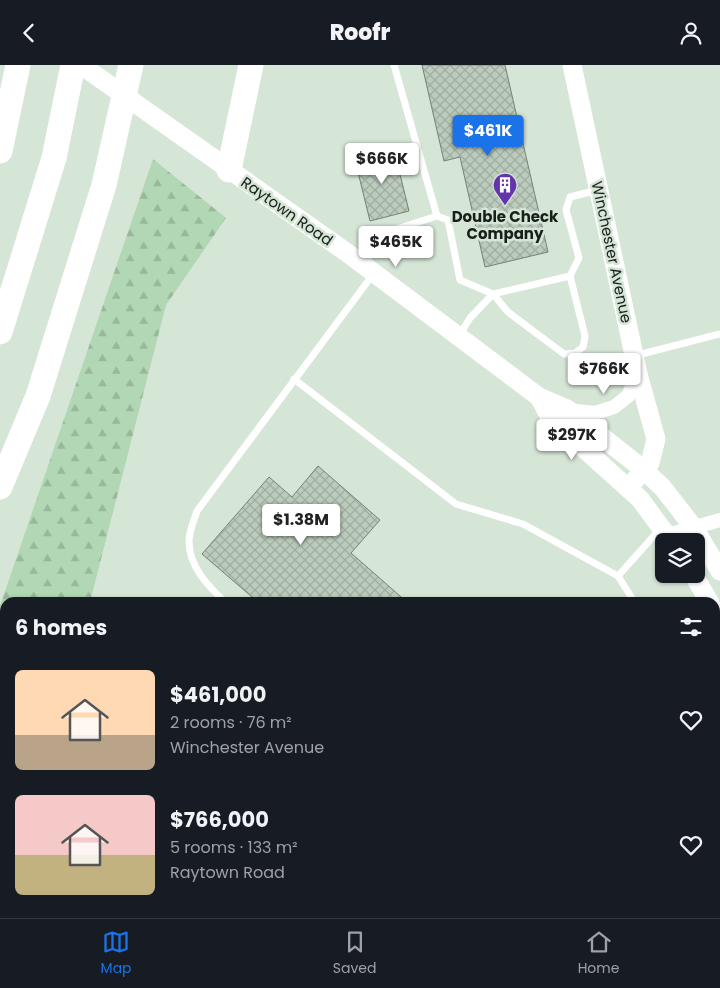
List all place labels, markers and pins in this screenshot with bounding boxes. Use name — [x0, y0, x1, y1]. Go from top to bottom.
pin: $461K — [453, 114, 523, 157]
pin: $666K — [347, 143, 417, 185]
building icon: Double Check Company — [492, 172, 518, 206]
place label: Double Check Company — [452, 206, 559, 244]
pin: $465K — [361, 225, 431, 268]
pin: $766K — [569, 353, 639, 395]
pin: $297K — [537, 419, 607, 461]
pin: $1.38M — [260, 503, 342, 546]

